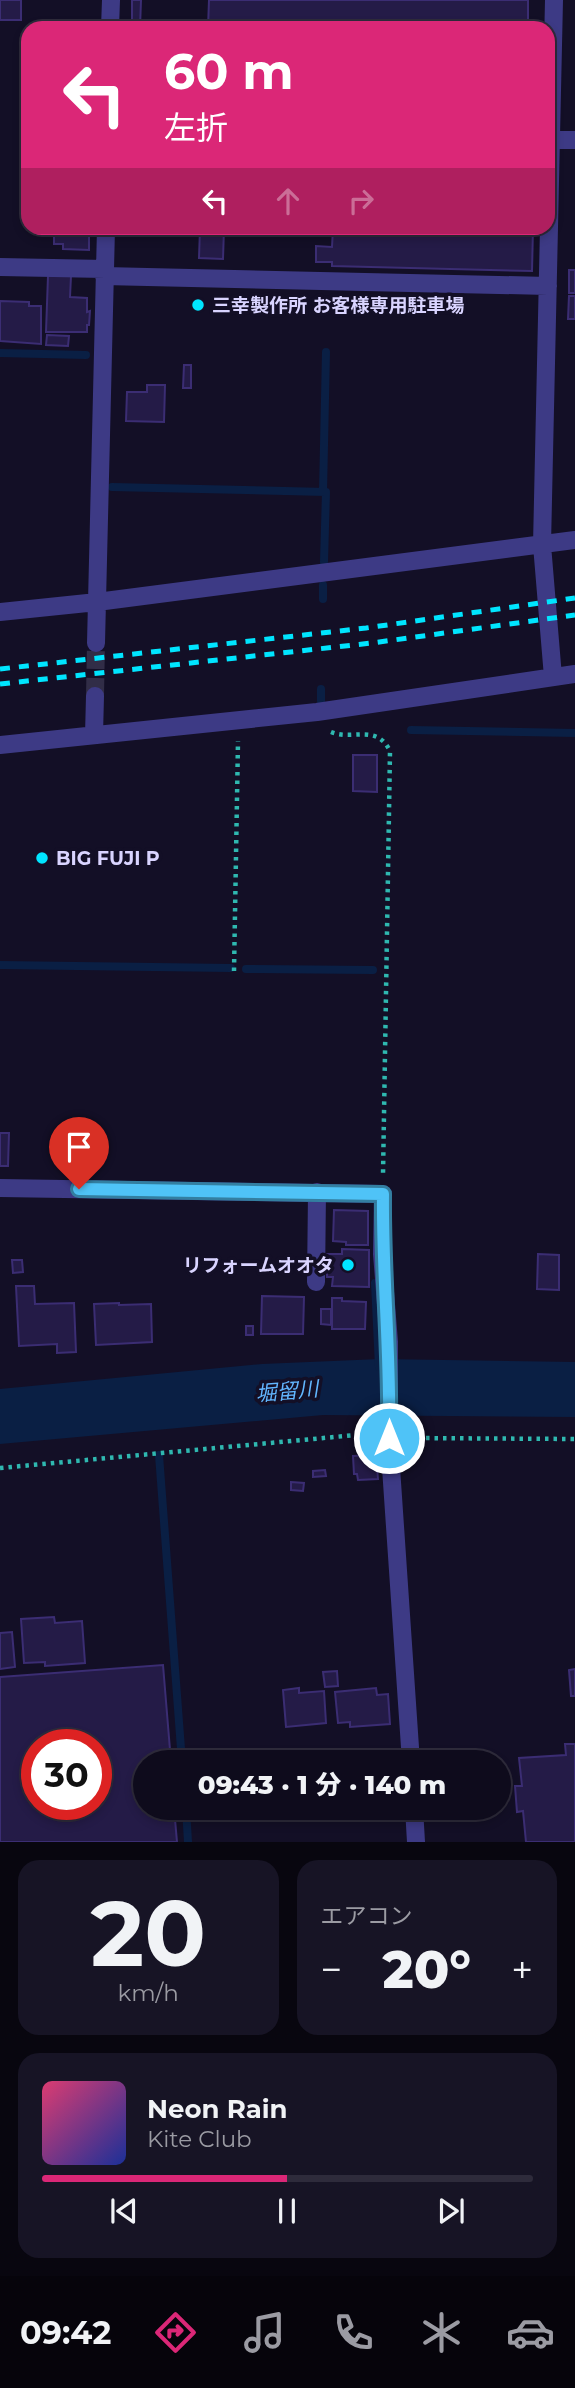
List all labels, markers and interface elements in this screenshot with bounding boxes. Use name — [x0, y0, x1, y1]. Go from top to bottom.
text: 60 m — [164, 42, 294, 101]
icon: left — [49, 49, 140, 140]
text: 左折 — [164, 108, 228, 147]
icon: left — [196, 182, 234, 220]
icon: ahead — [269, 182, 307, 220]
icon: right — [342, 182, 380, 220]
place label: 三幸製作所 お客様専用駐車場 — [212, 294, 464, 317]
marker: 三幸製作所 お客様専用駐車場 — [190, 297, 206, 313]
place label: BIG FUJI P — [56, 847, 160, 870]
marker: BIG FUJI P — [34, 850, 50, 866]
pin — [49, 1117, 109, 1189]
icon: arrive — [60, 1128, 98, 1166]
place label: リフォームオオタ — [183, 1254, 334, 1277]
marker: リフォームオオタ — [340, 1257, 356, 1273]
water label: 堀留川 — [255, 1376, 321, 1406]
position arrow — [352, 1401, 426, 1475]
speed limit sign: 30 — [21, 1729, 112, 1820]
text: 09:43 · 1 分 · 140 m — [198, 1769, 446, 1801]
text: 20 — [91, 1878, 206, 1989]
text: エアコン — [321, 1902, 413, 1930]
text: 20° — [383, 1938, 471, 2001]
text: − — [321, 1946, 342, 1993]
text: + — [511, 1946, 533, 1993]
text: km/h — [118, 1979, 179, 2007]
text: Neon Rain — [147, 2093, 288, 2125]
text: Kite Club — [147, 2125, 252, 2153]
icon: previous — [105, 2192, 143, 2230]
icon: pause — [268, 2192, 306, 2230]
icon: next — [432, 2192, 470, 2230]
icon: directions — [151, 2308, 200, 2357]
icon: music — [240, 2308, 289, 2357]
icon: phone — [329, 2308, 378, 2357]
icon: climate — [417, 2308, 466, 2357]
icon: car — [506, 2308, 555, 2357]
text: 09:42 — [20, 2313, 111, 2352]

